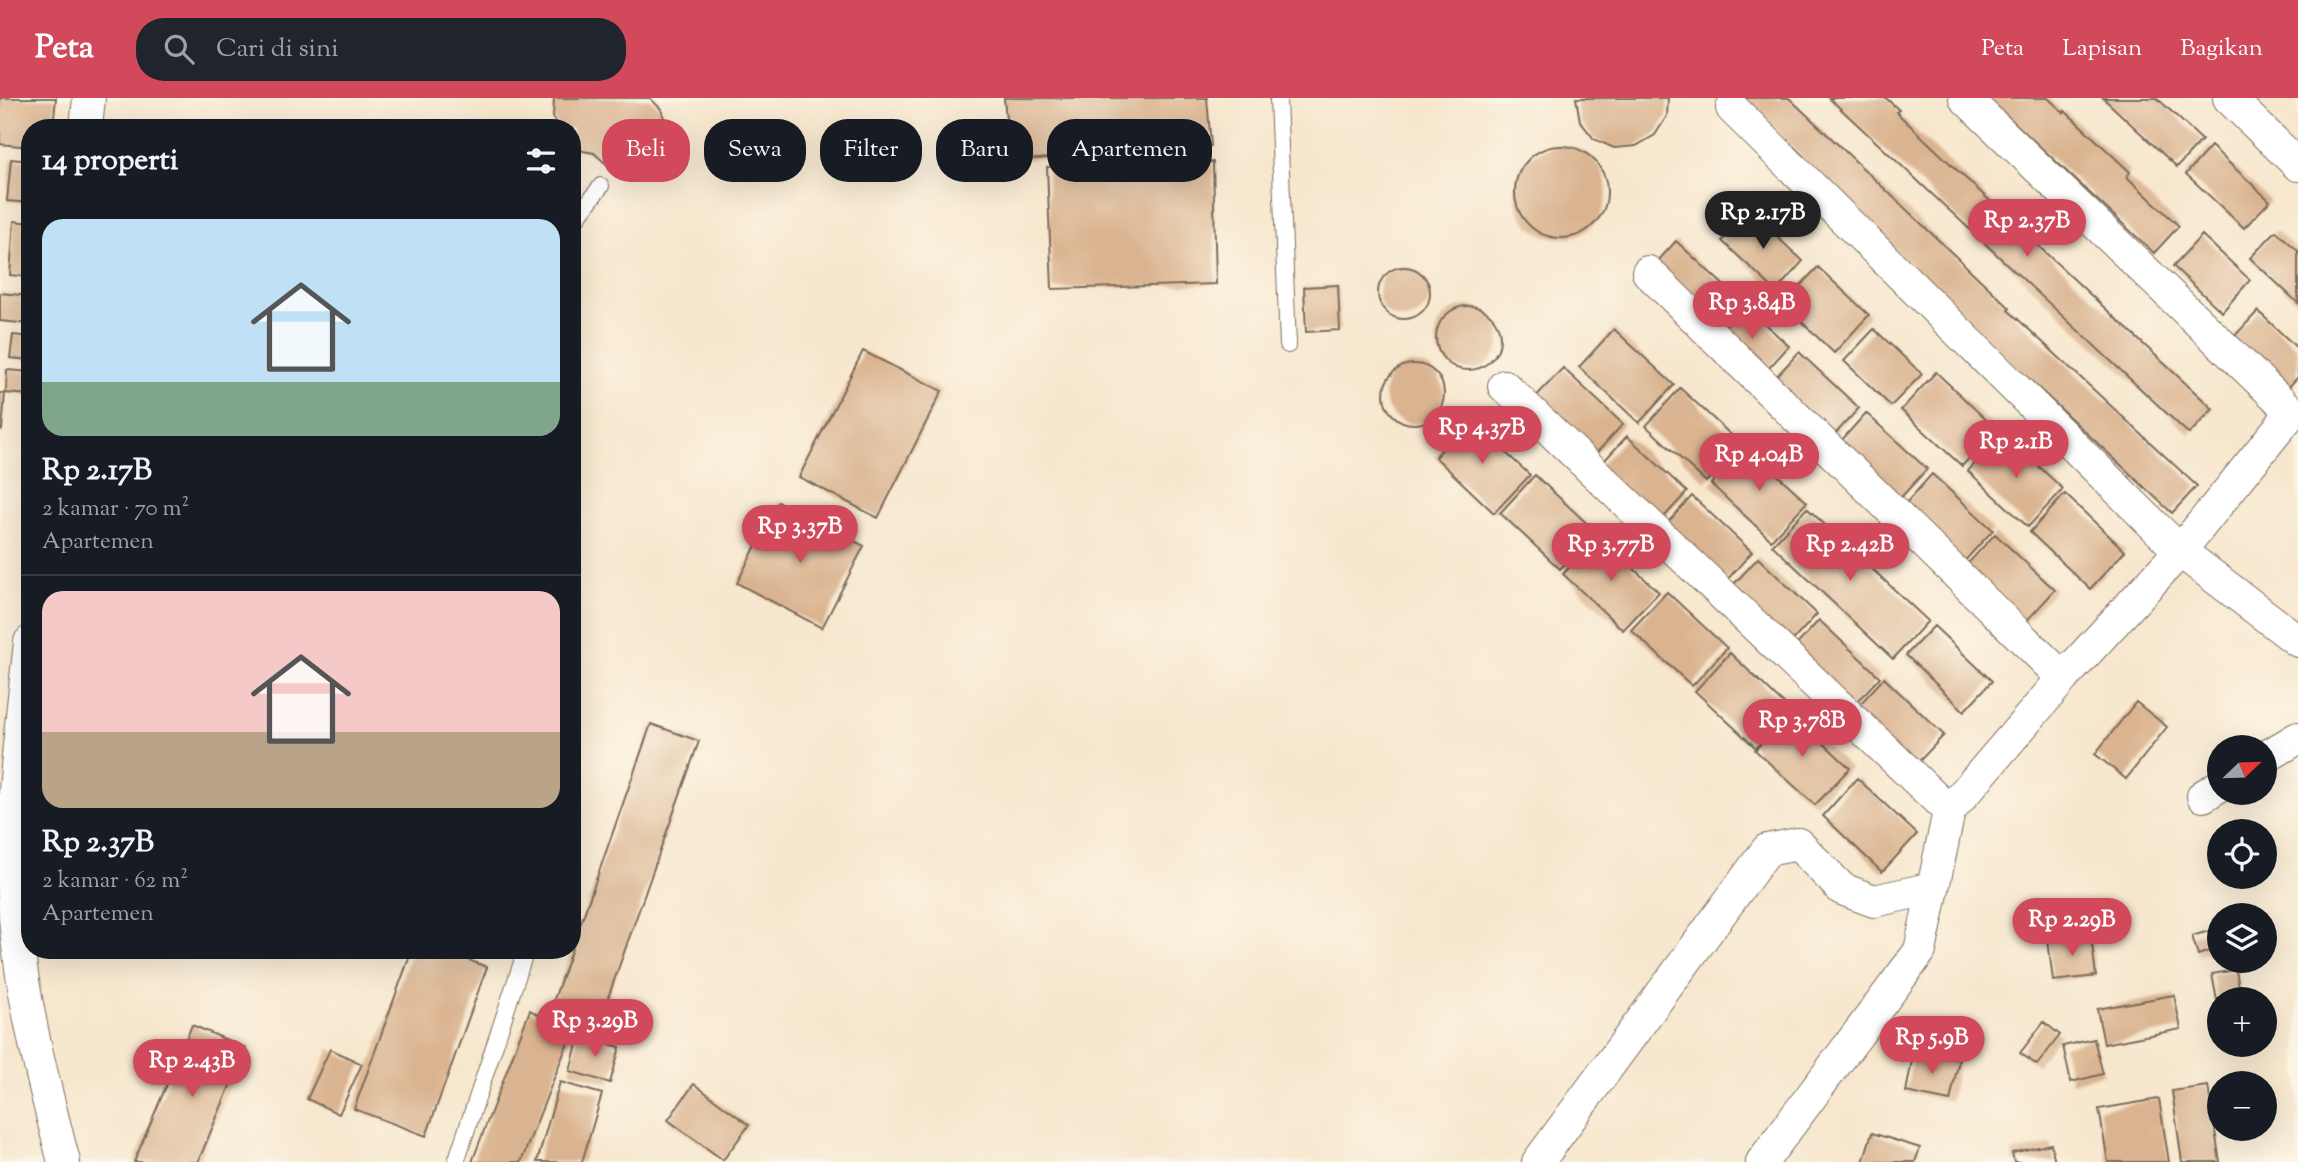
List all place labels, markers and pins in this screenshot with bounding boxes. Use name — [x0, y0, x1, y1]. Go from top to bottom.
pin: Rp 2.17B — [1691, 192, 1835, 251]
pin: Rp 2.37B — [1955, 200, 2099, 259]
pin: Rp 3.84B — [1680, 282, 1824, 341]
pin: Rp 4.37B — [1410, 406, 1554, 466]
pin: Rp 2.1B — [1951, 420, 2081, 480]
pin: Rp 4.04B — [1687, 434, 1831, 493]
pin: Rp 3.37B — [728, 505, 872, 565]
pin: Rp 3.77B — [1539, 524, 1683, 583]
pin: Rp 2.42B — [1778, 524, 1922, 583]
pin: Rp 3.78B — [1730, 700, 1874, 759]
pin: Rp 2.29B — [2000, 898, 2144, 958]
pin: Rp 3.29B — [523, 1000, 667, 1059]
pin: Rp 5.9B — [1867, 1016, 1997, 1076]
pin: Rp 2.43B — [120, 1040, 264, 1099]

